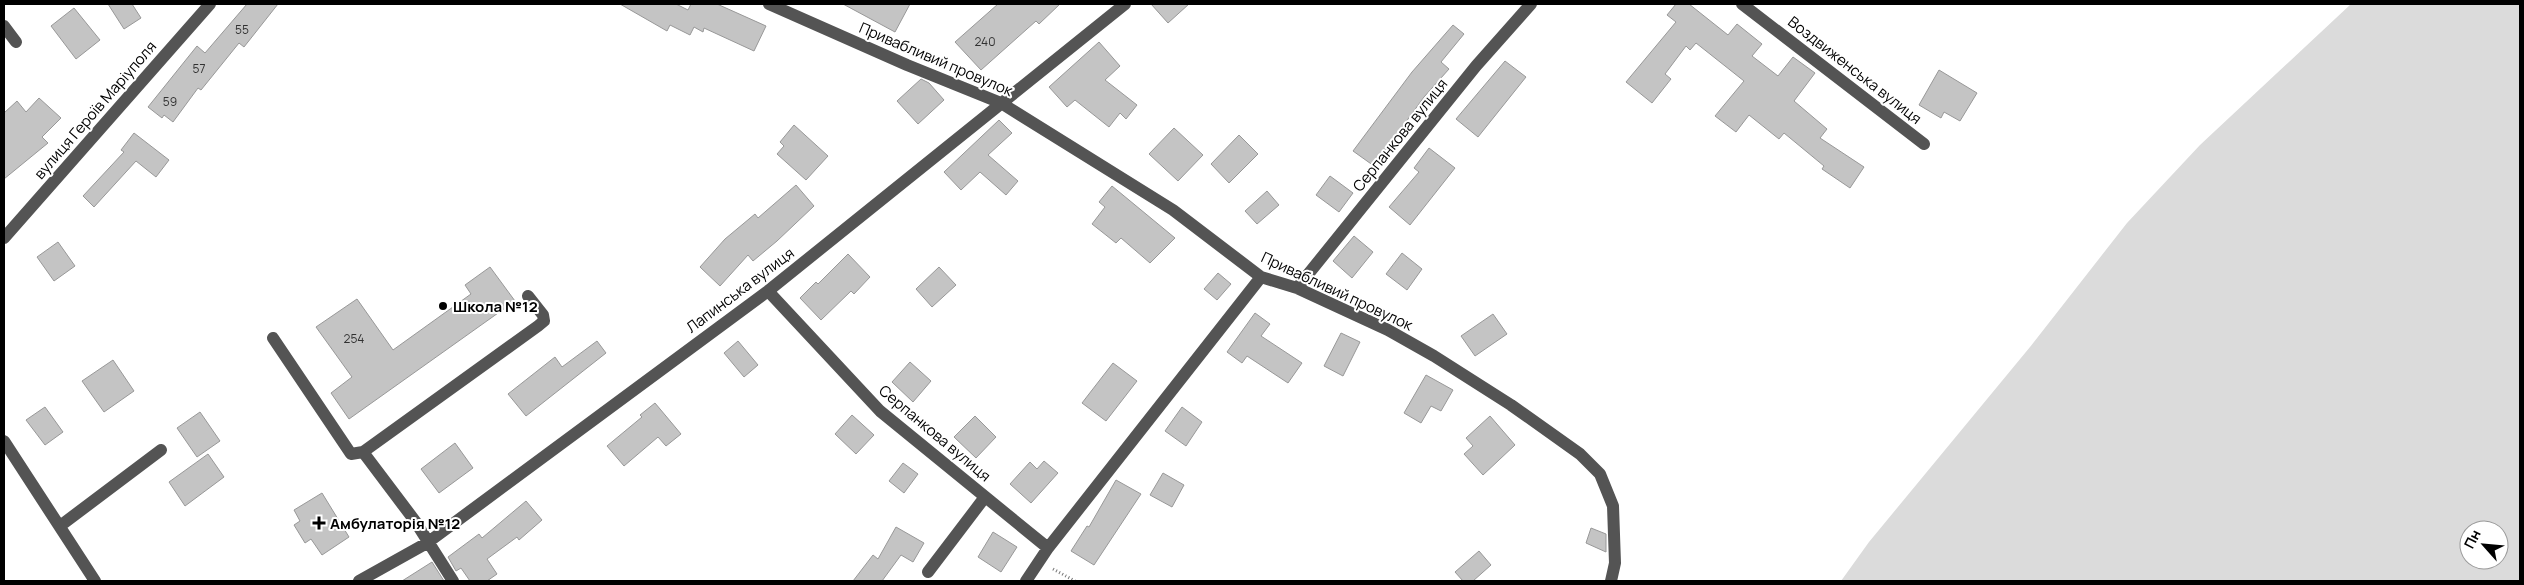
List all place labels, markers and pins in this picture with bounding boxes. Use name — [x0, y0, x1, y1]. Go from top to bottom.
place label: Школа №12 — [453, 296, 538, 317]
marker: Школа №12 — [437, 300, 449, 312]
place label: Амбулаторія №12 — [330, 513, 460, 534]
marker: Амбулаторія №12 — [312, 516, 326, 530]

